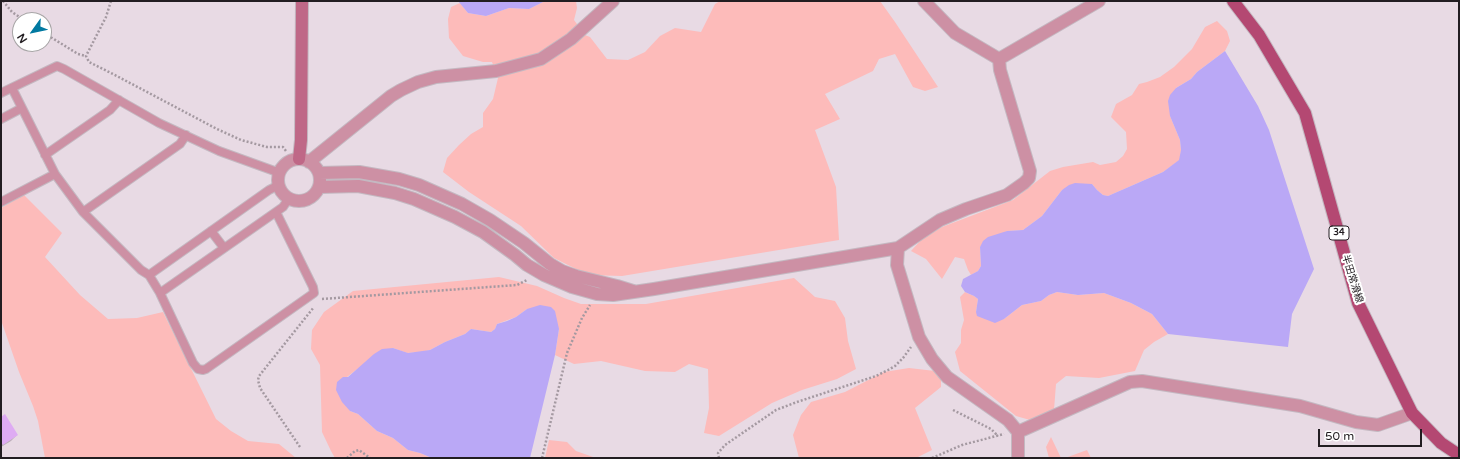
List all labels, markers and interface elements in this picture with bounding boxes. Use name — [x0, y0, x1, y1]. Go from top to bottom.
north arrow — [12, 12, 52, 52]
text: N — [14, 31, 30, 46]
road number: 34 — [1329, 226, 1349, 240]
street label: 半田常滑線 — [1339, 253, 1365, 305]
scale bar — [1320, 421, 1424, 447]
text: 50 m — [1325, 429, 1354, 443]

